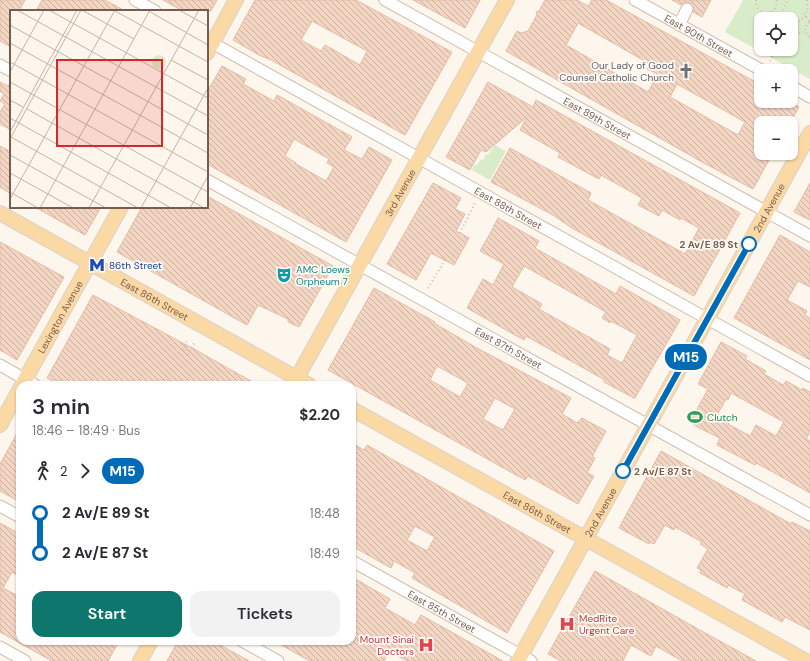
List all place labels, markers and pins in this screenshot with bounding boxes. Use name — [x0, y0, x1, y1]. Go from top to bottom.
place label: Our Lady of Good Counsel Catholic Church — [559, 59, 674, 84]
church icon: Our Lady of Good Counsel Catholic Church — [677, 62, 695, 80]
marker: 2 Av/E 89 St — [741, 236, 757, 252]
place label: 2 Av/E 89 St — [680, 238, 738, 251]
metro station icon: 86th Street — [88, 256, 106, 274]
place label: 86th Street — [109, 259, 162, 272]
place label: AMC Loews Orpheum 7 — [296, 263, 350, 288]
theatre icon: AMC Loews Orpheum 7 — [275, 266, 293, 284]
sports icon: Clutch — [686, 408, 704, 426]
place label: Clutch — [707, 411, 738, 424]
marker: 2 Av/E 87 St — [615, 463, 631, 479]
place label: 2 Av/E 87 St — [634, 465, 692, 478]
place label: MedRite Urgent Care — [579, 612, 635, 637]
hospital icon: MedRite Urgent Care — [558, 615, 576, 633]
place label: Mount Sinai Doctors — [360, 633, 414, 658]
hospital icon: Mount Sinai Doctors — [417, 636, 435, 654]

